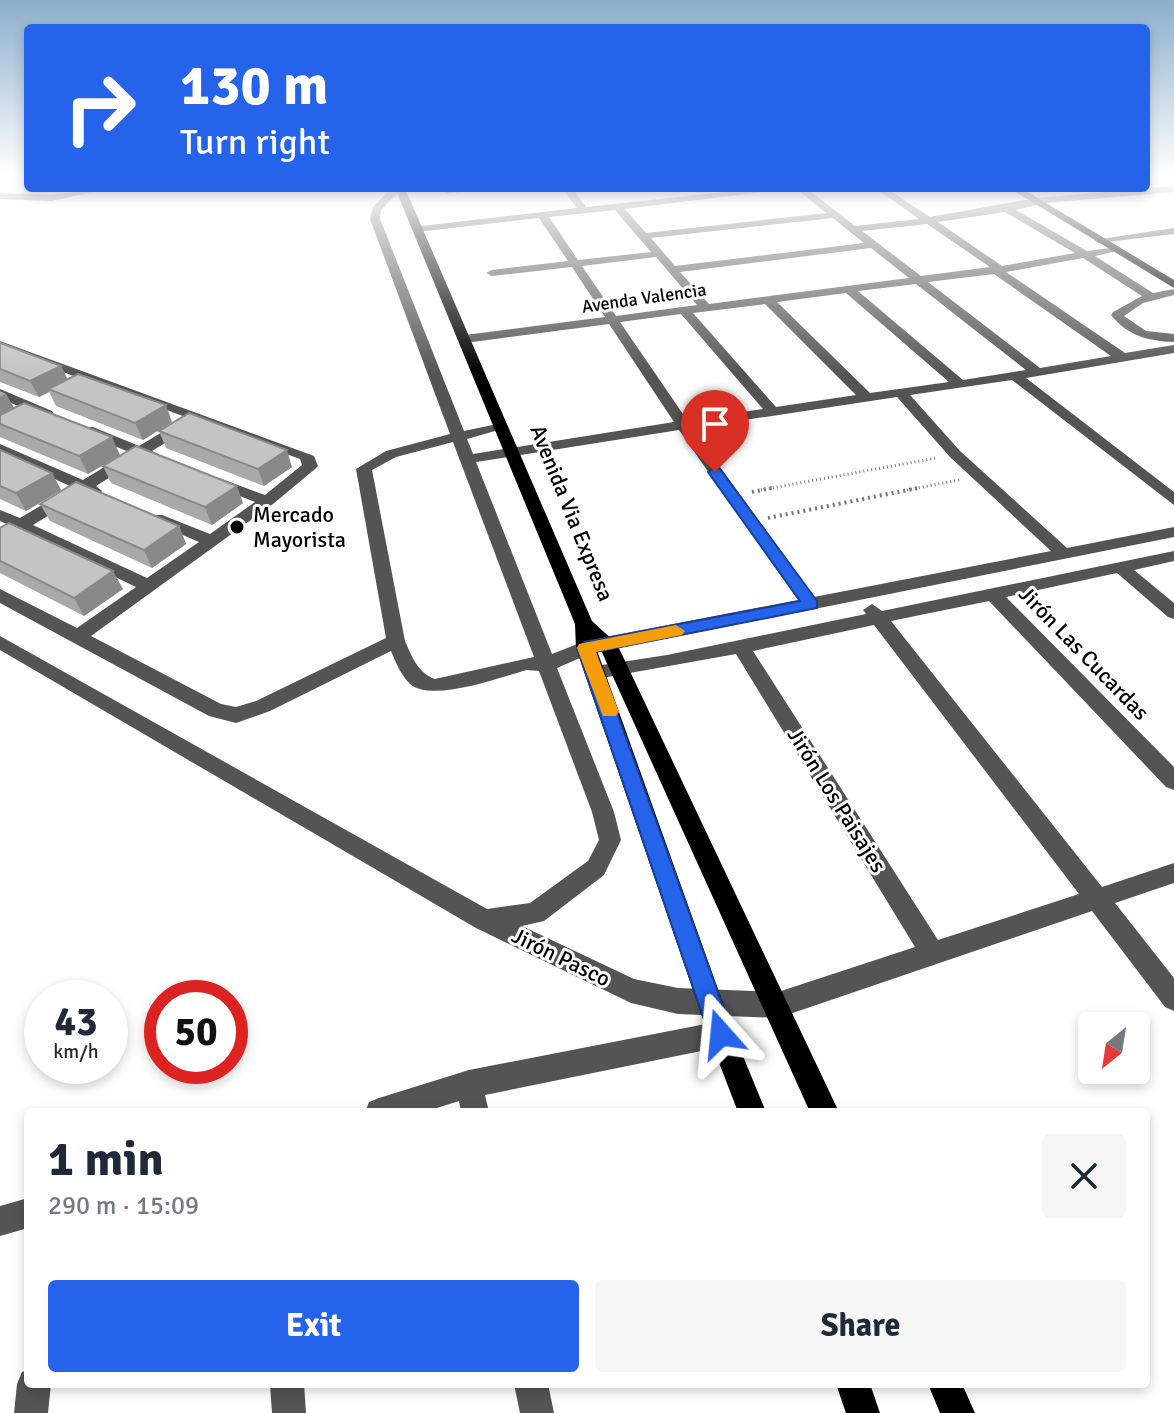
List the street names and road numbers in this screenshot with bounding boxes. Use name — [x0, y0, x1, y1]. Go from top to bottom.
street label: Avenda Valencia — [580, 278, 708, 318]
street label: Avenida Via Expresa — [524, 421, 620, 605]
street label: Jirón Las Cucardas — [1013, 580, 1155, 726]
street label: Jirón Los Paisajes — [782, 723, 892, 877]
street label: Jirón Pasco — [507, 922, 615, 992]

